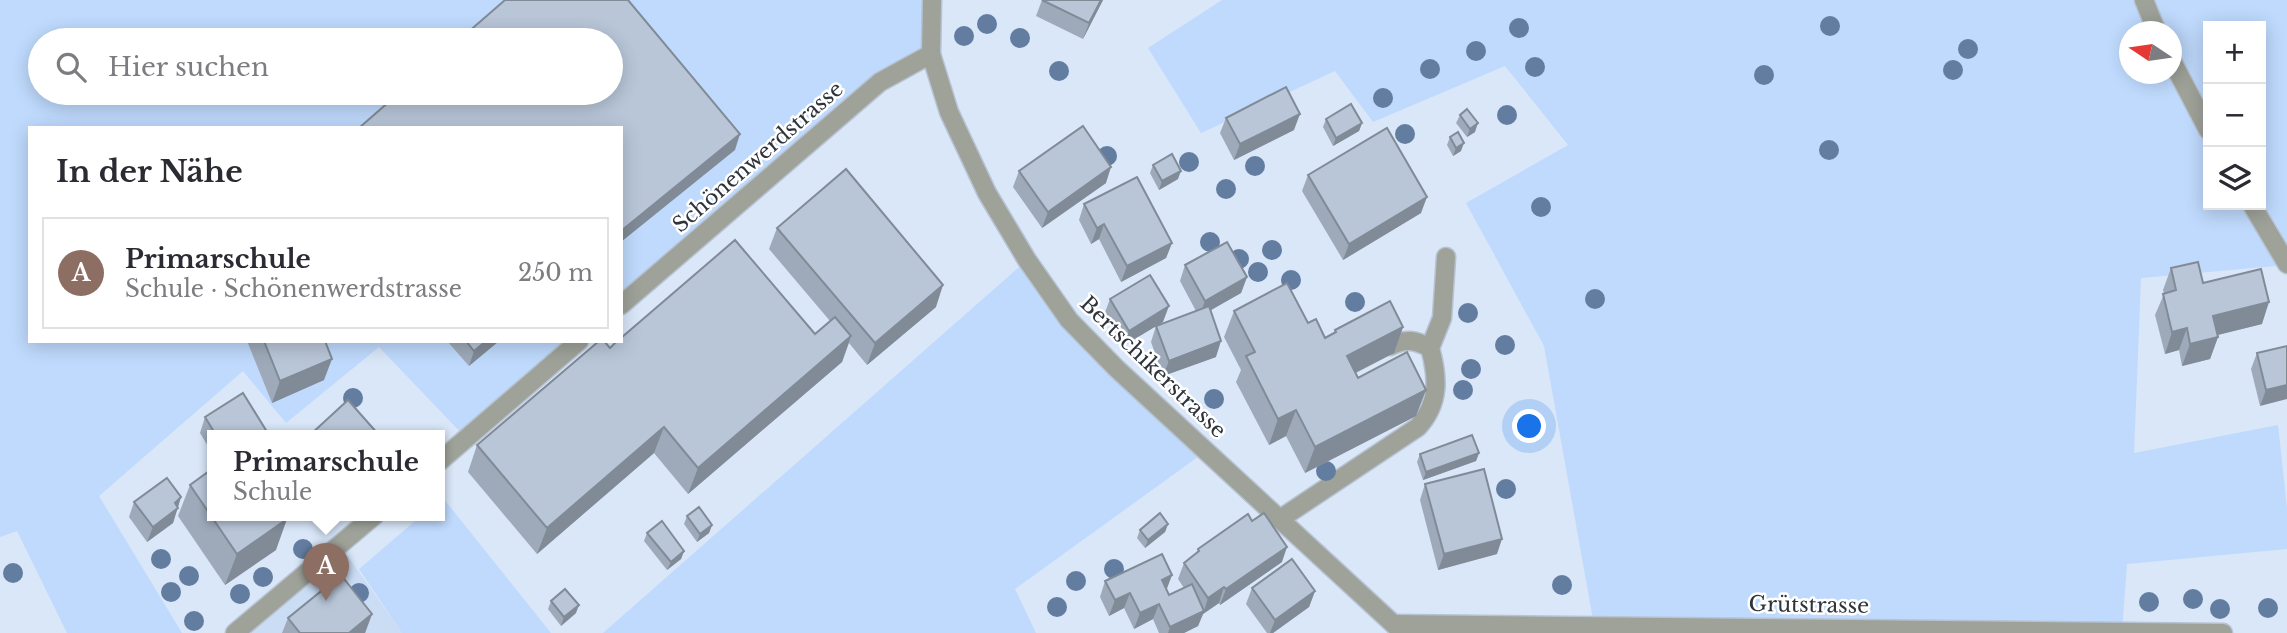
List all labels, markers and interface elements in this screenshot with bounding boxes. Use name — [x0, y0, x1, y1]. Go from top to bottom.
north arrow — [2119, 21, 2182, 84]
map controls — [2203, 21, 2266, 210]
button: + — [2203, 21, 2266, 84]
search box — [28, 28, 623, 105]
icon: search — [52, 48, 90, 86]
text: Hier suchen — [108, 51, 269, 83]
street label: Schönenwerdstrasse — [667, 76, 849, 238]
button: − — [2203, 84, 2266, 147]
button: layers — [2203, 147, 2266, 210]
text: In der Nähe — [56, 153, 243, 190]
text: Primarschule — [125, 243, 311, 275]
text: A — [72, 259, 90, 287]
text: 250 m — [518, 259, 593, 287]
text: Schule · Schönenwerdstrasse — [125, 275, 462, 303]
street label: Bertschikerstrasse — [1075, 291, 1231, 443]
your location — [1512, 409, 1546, 443]
popup — [207, 430, 445, 521]
text: Primarschule — [233, 446, 419, 478]
text: Schule — [233, 478, 312, 506]
pin: A — [303, 543, 349, 601]
street label: Grütstrasse — [1749, 591, 1869, 619]

